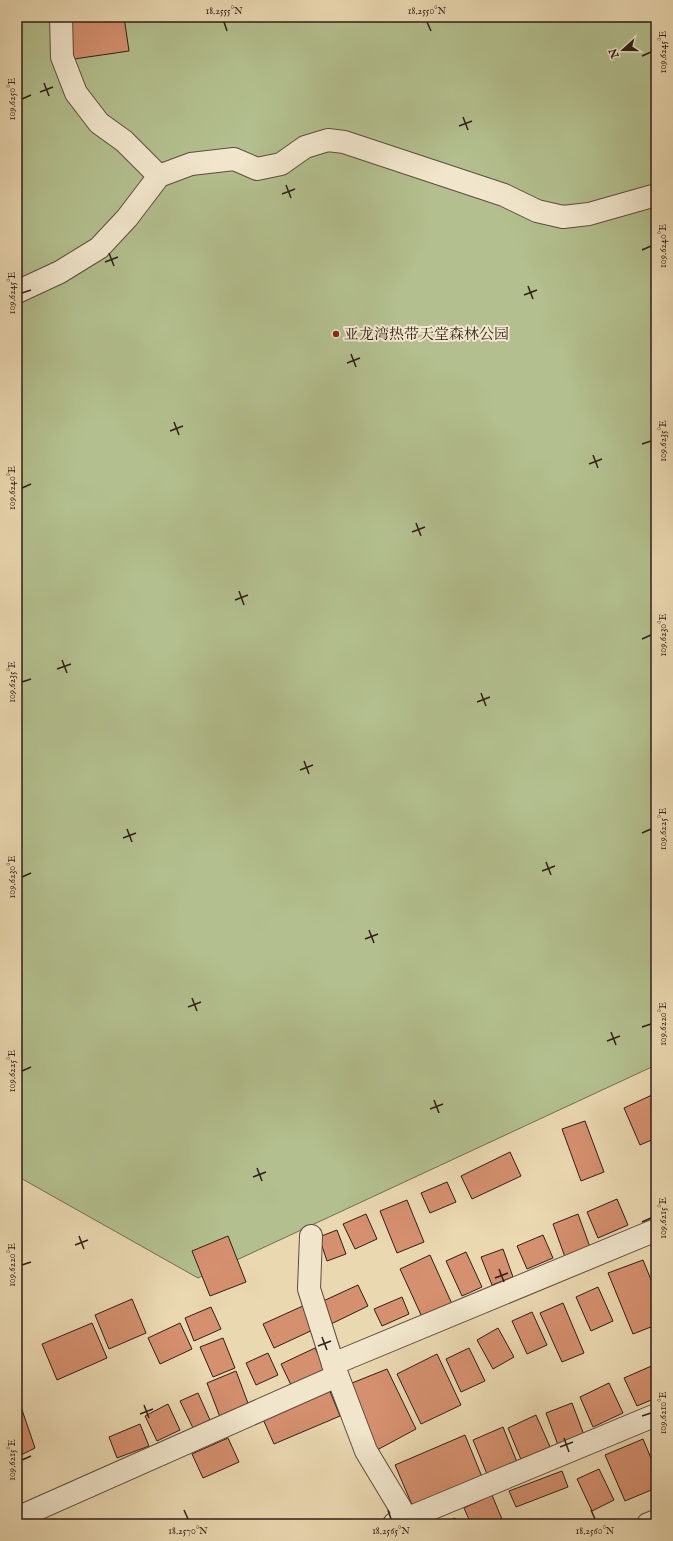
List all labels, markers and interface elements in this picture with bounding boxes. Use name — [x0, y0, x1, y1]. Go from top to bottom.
text: 18.2555°N — [205, 5, 243, 18]
text: 18.2550°N — [408, 5, 447, 18]
north arrow — [603, 30, 643, 70]
text: 109.6245°E — [657, 31, 670, 73]
text: N — [606, 46, 623, 61]
text: 109.6250°E — [6, 78, 19, 120]
text: 109.6240°E — [657, 224, 670, 268]
text: 109.6245°E — [6, 272, 19, 314]
place label: 亚龙湾热带天堂森林公园 — [344, 325, 509, 344]
marker: 亚龙湾热带天堂森林公园 — [331, 329, 341, 339]
text: 109.6235°E — [657, 420, 670, 462]
text: 109.6240°E — [6, 466, 19, 510]
text: 109.6230°E — [657, 614, 670, 656]
text: 109.6235°E — [6, 661, 19, 703]
text: 109.6225°E — [657, 808, 670, 850]
text: 109.6230°E — [6, 856, 19, 898]
text: 109.6220°E — [657, 1002, 670, 1046]
text: 109.6225°E — [6, 1050, 19, 1092]
text: 109.6215°E — [657, 1197, 670, 1239]
text: 109.6220°E — [6, 1243, 19, 1287]
text: 109.6210°E — [657, 1392, 670, 1434]
text: 109.6215°E — [6, 1439, 19, 1481]
text: 18.2570°N — [168, 1525, 208, 1538]
text: 18.2565°N — [372, 1525, 410, 1538]
text: 18.2560°N — [576, 1525, 615, 1538]

